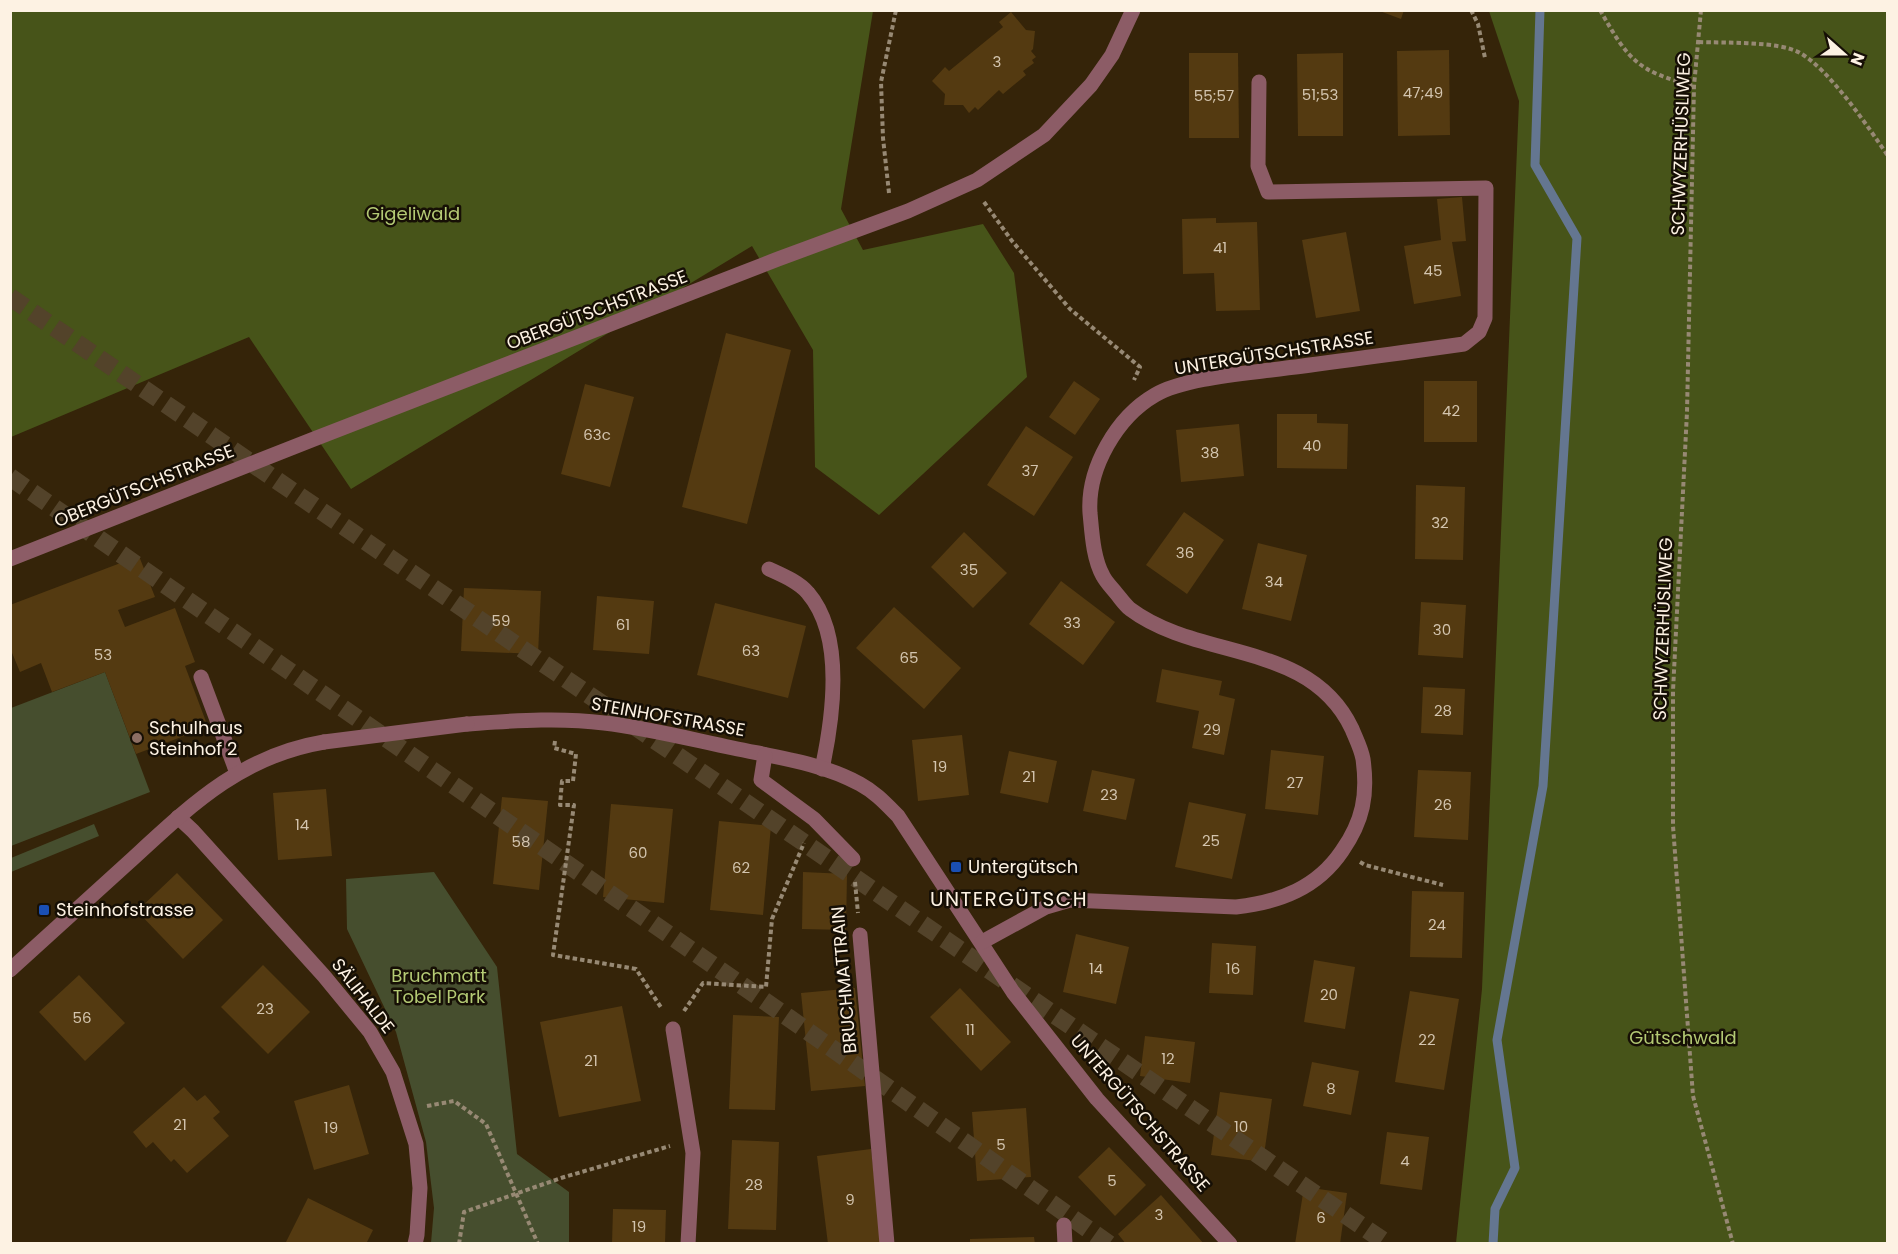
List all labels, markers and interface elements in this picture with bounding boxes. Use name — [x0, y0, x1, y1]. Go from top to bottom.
north arrow — [1814, 24, 1874, 84]
text: N — [1845, 49, 1870, 69]
house number: 3 — [993, 51, 1001, 72]
street label: SCHWYZERHÜSLIWEG — [1665, 52, 1696, 236]
house number: 47;49 — [1403, 82, 1443, 103]
house number: 51;53 — [1302, 84, 1338, 105]
house number: 55;57 — [1194, 85, 1234, 106]
park label: Gigeliwald — [366, 201, 460, 226]
house number: 41 — [1213, 237, 1227, 258]
house number: 45 — [1424, 260, 1442, 281]
street label: OBERGÜTSCHSTRASSE — [503, 263, 691, 356]
street label: UNTERGÜTSCHSTRASSE — [1173, 324, 1375, 381]
house number: 42 — [1442, 400, 1460, 421]
house number: 63c — [583, 424, 611, 445]
house number: 40 — [1303, 435, 1321, 456]
street label: OBERGÜTSCHSTRASSE — [50, 438, 237, 533]
house number: 38 — [1201, 442, 1219, 463]
house number: 37 — [1021, 460, 1039, 481]
house number: 32 — [1431, 512, 1449, 533]
street label: SCHWYZERHÜSLIWEG — [1647, 537, 1678, 721]
house number: 36 — [1176, 542, 1194, 563]
house number: 35 — [960, 559, 978, 580]
house number: 34 — [1265, 571, 1283, 592]
house number: 59 — [492, 610, 510, 631]
house number: 33 — [1063, 612, 1081, 633]
house number: 61 — [616, 614, 630, 635]
house number: 30 — [1433, 619, 1451, 640]
house number: 63 — [742, 640, 760, 661]
house number: 53 — [94, 644, 112, 665]
house number: 65 — [900, 647, 918, 668]
street label: STEINHOFSTRASSE — [589, 691, 747, 742]
house number: 28 — [1434, 700, 1452, 721]
place label: Schulhaus Steinhof 2 — [149, 715, 243, 761]
house number: 29 — [1203, 719, 1221, 740]
marker: Schulhaus Steinhof 2 — [130, 731, 144, 745]
house number: 19 — [933, 756, 947, 777]
house number: 21 — [1022, 766, 1036, 787]
house number: 27 — [1287, 772, 1303, 793]
house number: 23 — [1100, 784, 1118, 805]
house number: 26 — [1434, 794, 1452, 815]
house number: 14 — [295, 814, 309, 835]
house number: 25 — [1202, 830, 1220, 851]
house number: 58 — [512, 831, 530, 852]
house number: 60 — [629, 842, 647, 863]
place label: Untergütsch — [968, 854, 1078, 879]
house number: 62 — [732, 857, 750, 878]
marker: Untergütsch — [949, 860, 963, 874]
district label: UNTERGÜTSCH — [930, 885, 1088, 913]
place label: Steinhofstrasse — [56, 897, 194, 922]
marker: Steinhofstrasse — [37, 903, 51, 917]
street label: BRUCHMATTRAIN — [825, 905, 862, 1055]
house number: 24 — [1428, 914, 1446, 935]
street label: SÄLIHALDE — [326, 953, 401, 1039]
house number: 14 — [1089, 958, 1103, 979]
house number: 16 — [1226, 958, 1240, 979]
park label: Bruchmatt Tobel Park — [391, 963, 487, 1009]
house number: 20 — [1320, 984, 1338, 1005]
house number: 23 — [256, 998, 274, 1019]
house number: 56 — [73, 1007, 91, 1028]
house number: 11 — [965, 1019, 975, 1040]
park label: Gütschwald — [1629, 1025, 1737, 1050]
street label: UNTERGÜTSCHSTRASSE — [1065, 1029, 1216, 1197]
house number: 22 — [1418, 1029, 1436, 1050]
house number: 12 — [1161, 1048, 1175, 1069]
house number: 21 — [584, 1050, 598, 1071]
house number: 8 — [1326, 1078, 1336, 1099]
house number: 21 — [173, 1114, 187, 1135]
house number: 10 — [1234, 1116, 1248, 1137]
house number: 19 — [324, 1117, 338, 1138]
house number: 5 — [996, 1134, 1006, 1155]
house number: 4 — [1400, 1150, 1410, 1171]
house number: 5 — [1107, 1170, 1117, 1191]
house number: 28 — [745, 1174, 763, 1195]
house number: 9 — [845, 1189, 855, 1210]
house number: 3 — [1155, 1204, 1163, 1225]
house number: 6 — [1316, 1207, 1326, 1228]
house number: 19 — [632, 1216, 646, 1237]

